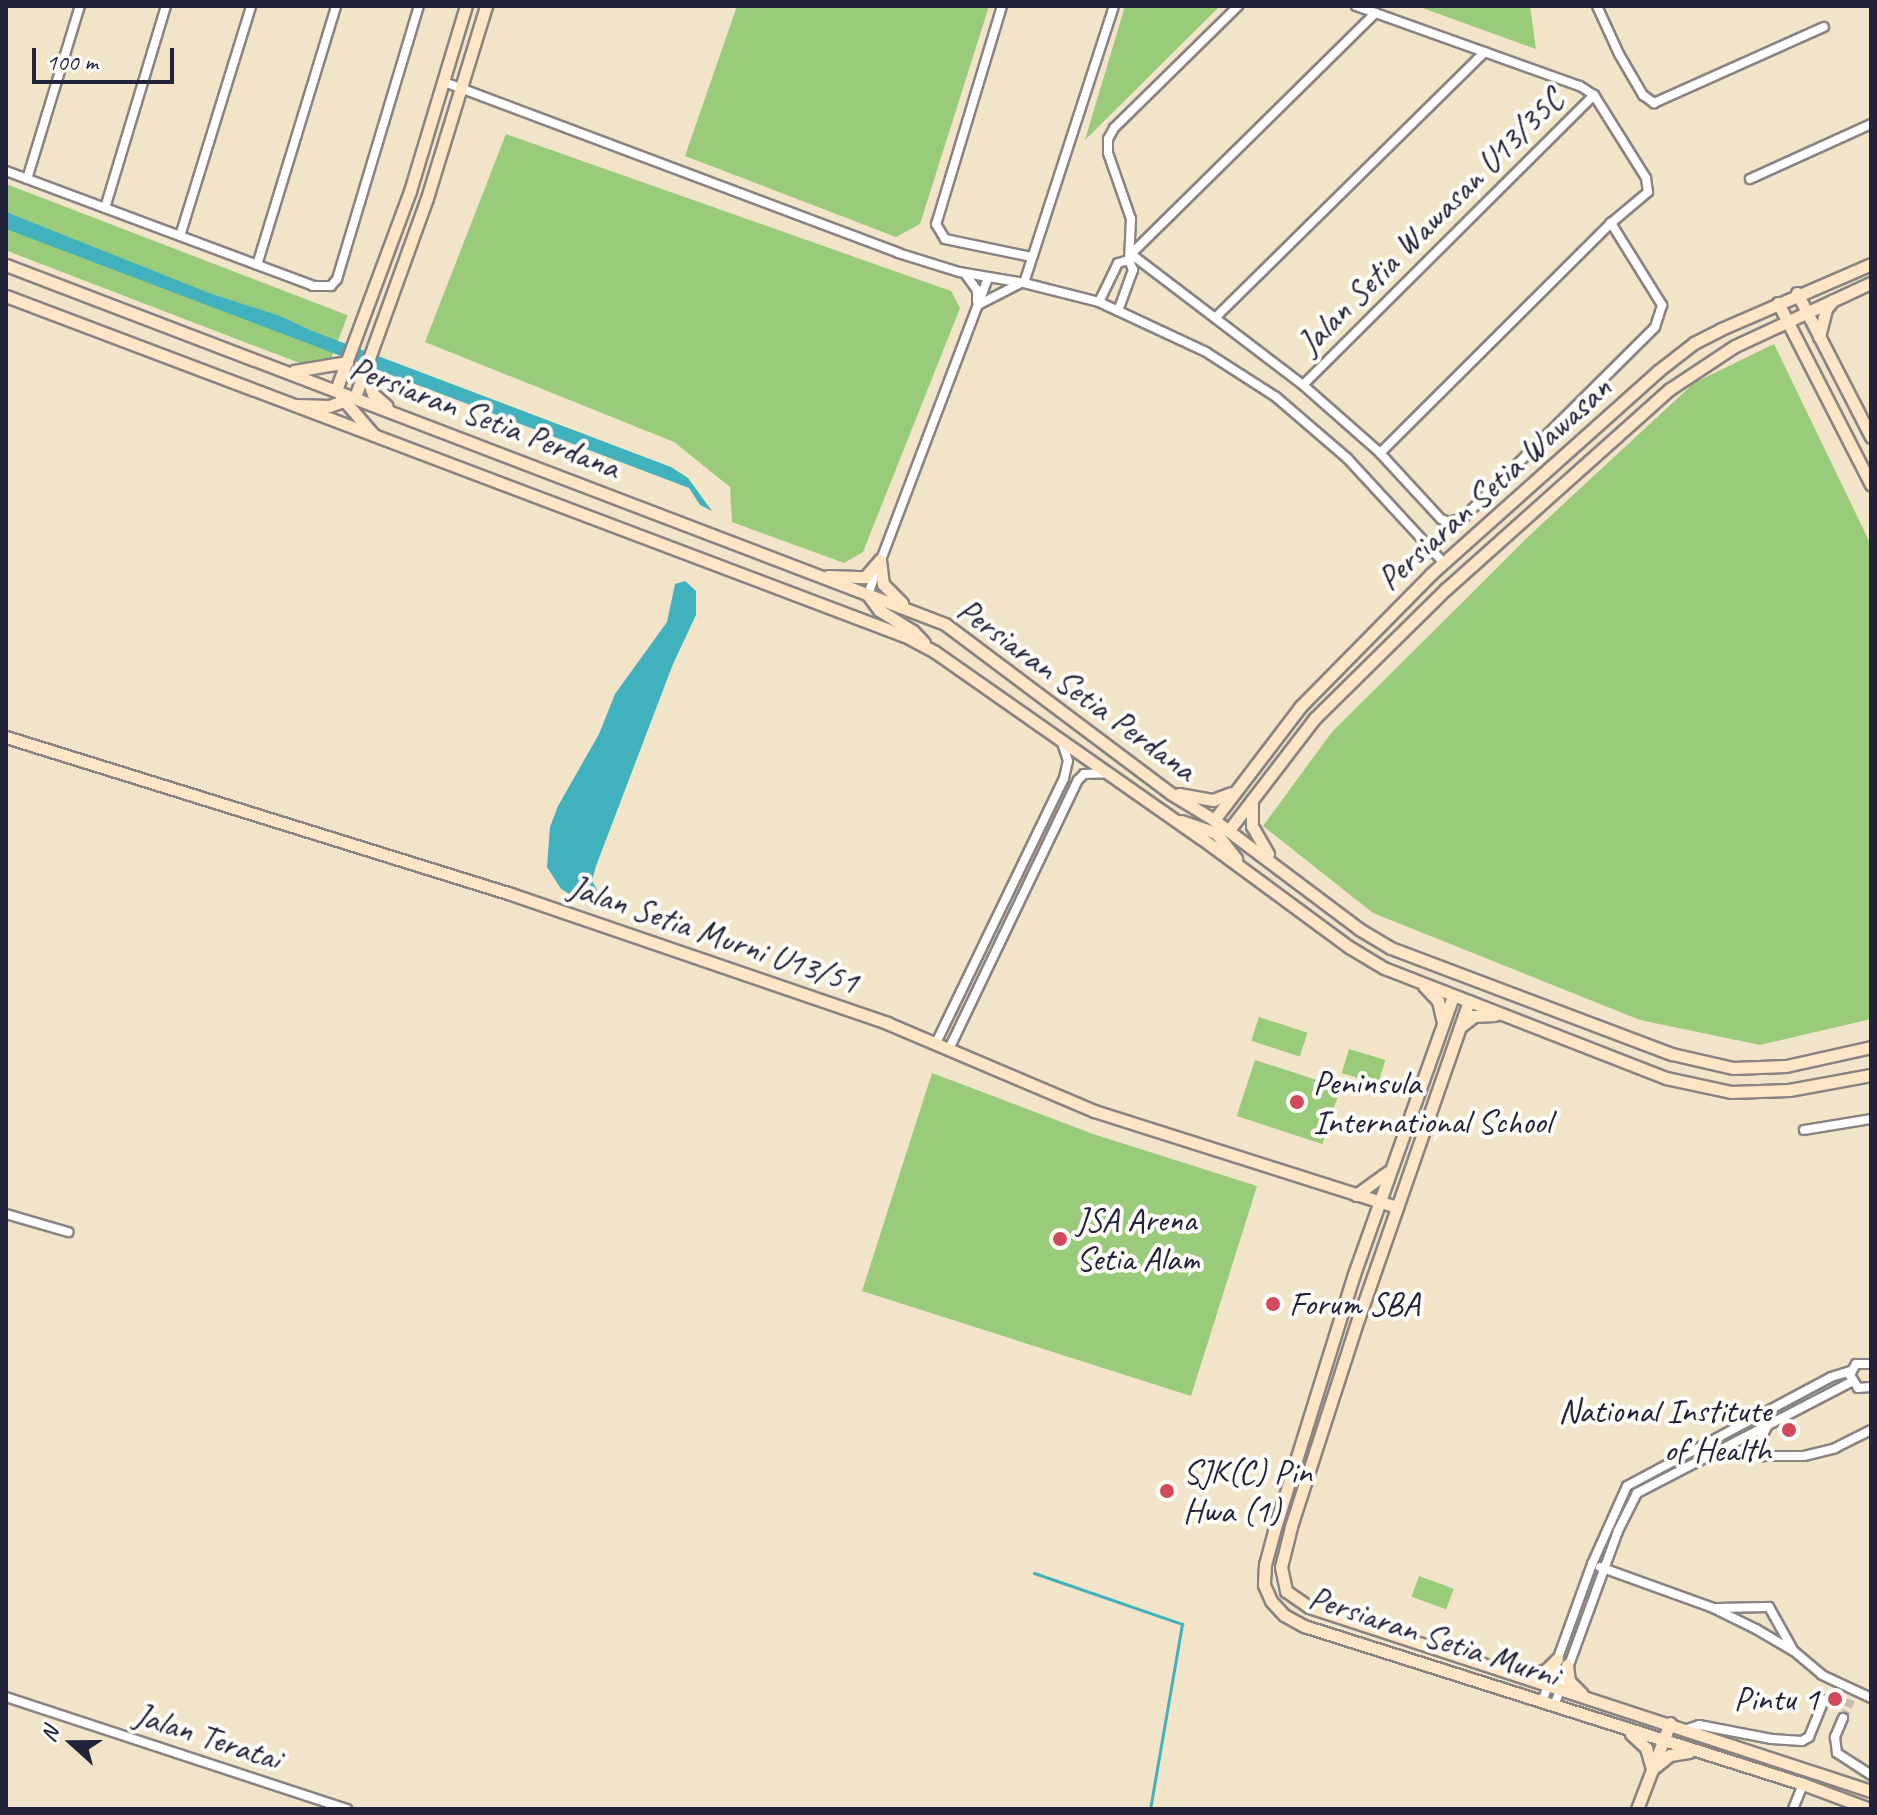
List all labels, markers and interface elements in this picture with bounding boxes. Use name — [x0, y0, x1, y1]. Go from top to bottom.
scale bar — [36, 32, 178, 82]
text: 100 m — [46, 47, 98, 77]
street label: Jalan Setia Wawasan U13/35C — [1289, 80, 1571, 362]
street label: Persiaran Setia Perdana — [346, 347, 624, 487]
street label: Persiaran Setia Wawasan — [1369, 368, 1619, 598]
street label: Persiaran Setia Perdana — [951, 590, 1203, 788]
street label: Jalan Setia Murni U13/51 — [565, 866, 863, 1002]
place label: Peninsula International School — [1313, 1062, 1551, 1142]
marker: Peninsula International School — [1288, 1093, 1306, 1111]
place label: JSA Arena Setia Alam — [1076, 1199, 1201, 1278]
marker: JSA Arena Setia Alam — [1051, 1230, 1069, 1248]
place label: Forum SBA — [1289, 1284, 1421, 1324]
marker: Forum SBA — [1264, 1295, 1282, 1313]
place label: National Institute of Health — [1558, 1390, 1771, 1470]
marker: National Institute of Health — [1778, 1419, 1800, 1441]
place label: SJK(C) Pin Hwa (1) — [1183, 1451, 1312, 1530]
marker: SJK(C) Pin Hwa (1) — [1158, 1482, 1176, 1500]
street label: Persiaran Setia Murni — [1305, 1577, 1563, 1695]
place label: Pintu 1 — [1734, 1679, 1819, 1719]
marker: Pintu 1 — [1826, 1690, 1844, 1708]
street label: Jalan Teratai — [131, 1694, 285, 1778]
north arrow — [32, 1703, 112, 1783]
text: N — [34, 1723, 65, 1746]

